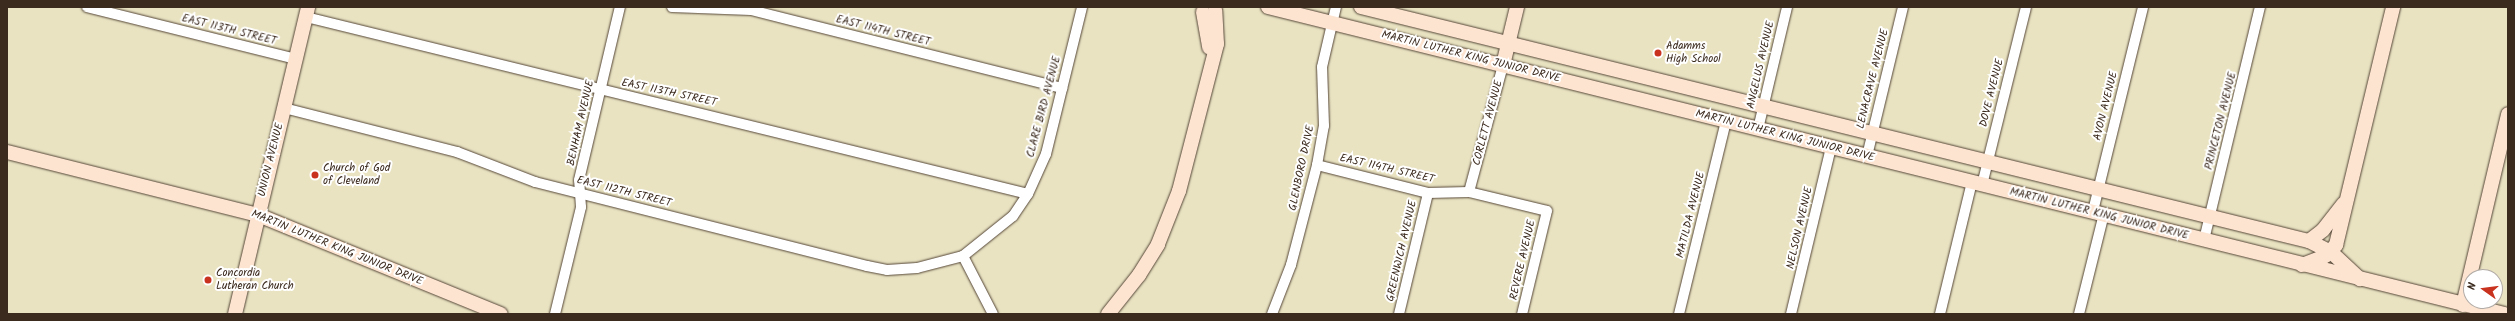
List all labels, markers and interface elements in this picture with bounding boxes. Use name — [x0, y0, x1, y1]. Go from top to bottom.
street label: EAST 113TH STREET — [180, 12, 278, 48]
street label: EAST 114TH STREET — [834, 13, 932, 49]
street label: ANGELUS AVENUE — [1744, 20, 1778, 110]
street label: MARTIN LUTHER KING JUNIOR DRIVE — [1380, 28, 1562, 86]
street label: LENACRAVE AVENUE — [1854, 28, 1892, 130]
place label: Adamms High School — [1666, 40, 1721, 66]
marker: Adamms High School — [1653, 48, 1663, 58]
street label: CLARE BIRD AVENUE — [1024, 55, 1064, 159]
street label: DOVE AVENUE — [1977, 57, 2007, 129]
street label: AVON AVENUE — [2091, 70, 2121, 142]
street label: PRINCETON AVENUE — [2202, 71, 2240, 171]
street label: EAST 113TH STREET — [620, 76, 718, 110]
street label: BENHAM AVENUE — [565, 79, 597, 167]
street label: CORLETT AVENUE — [1470, 79, 1506, 167]
street label: MARTIN LUTHER KING JUNIOR DRIVE — [1694, 107, 1876, 165]
street label: UNION AVENUE — [255, 122, 287, 198]
street label: GLENBORO DRIVE — [1286, 124, 1318, 212]
street label: EAST 114TH STREET — [1338, 152, 1436, 186]
place label: Church of God of Cleveland — [323, 162, 390, 188]
marker: Church of God of Cleveland — [310, 170, 320, 180]
street label: MATILDA AVENUE — [1674, 171, 1708, 259]
street label: EAST 112TH STREET — [575, 174, 673, 210]
street label: MARTIN LUTHER KING JUNIOR DRIVE — [2008, 185, 2190, 243]
street label: NELSON AVENUE — [1784, 186, 1816, 270]
street label: GREENWICH AVENUE — [1384, 199, 1420, 303]
street label: MARTIN LUTHER KING JUNIOR DRIVE — [249, 207, 425, 289]
street label: REVERE AVENUE — [1507, 219, 1539, 301]
place label: Concordia Lutheran Church — [216, 267, 294, 293]
north arrow — [2463, 269, 2503, 309]
marker: Concordia Lutheran Church — [203, 275, 213, 285]
text: N — [2463, 281, 2482, 292]

